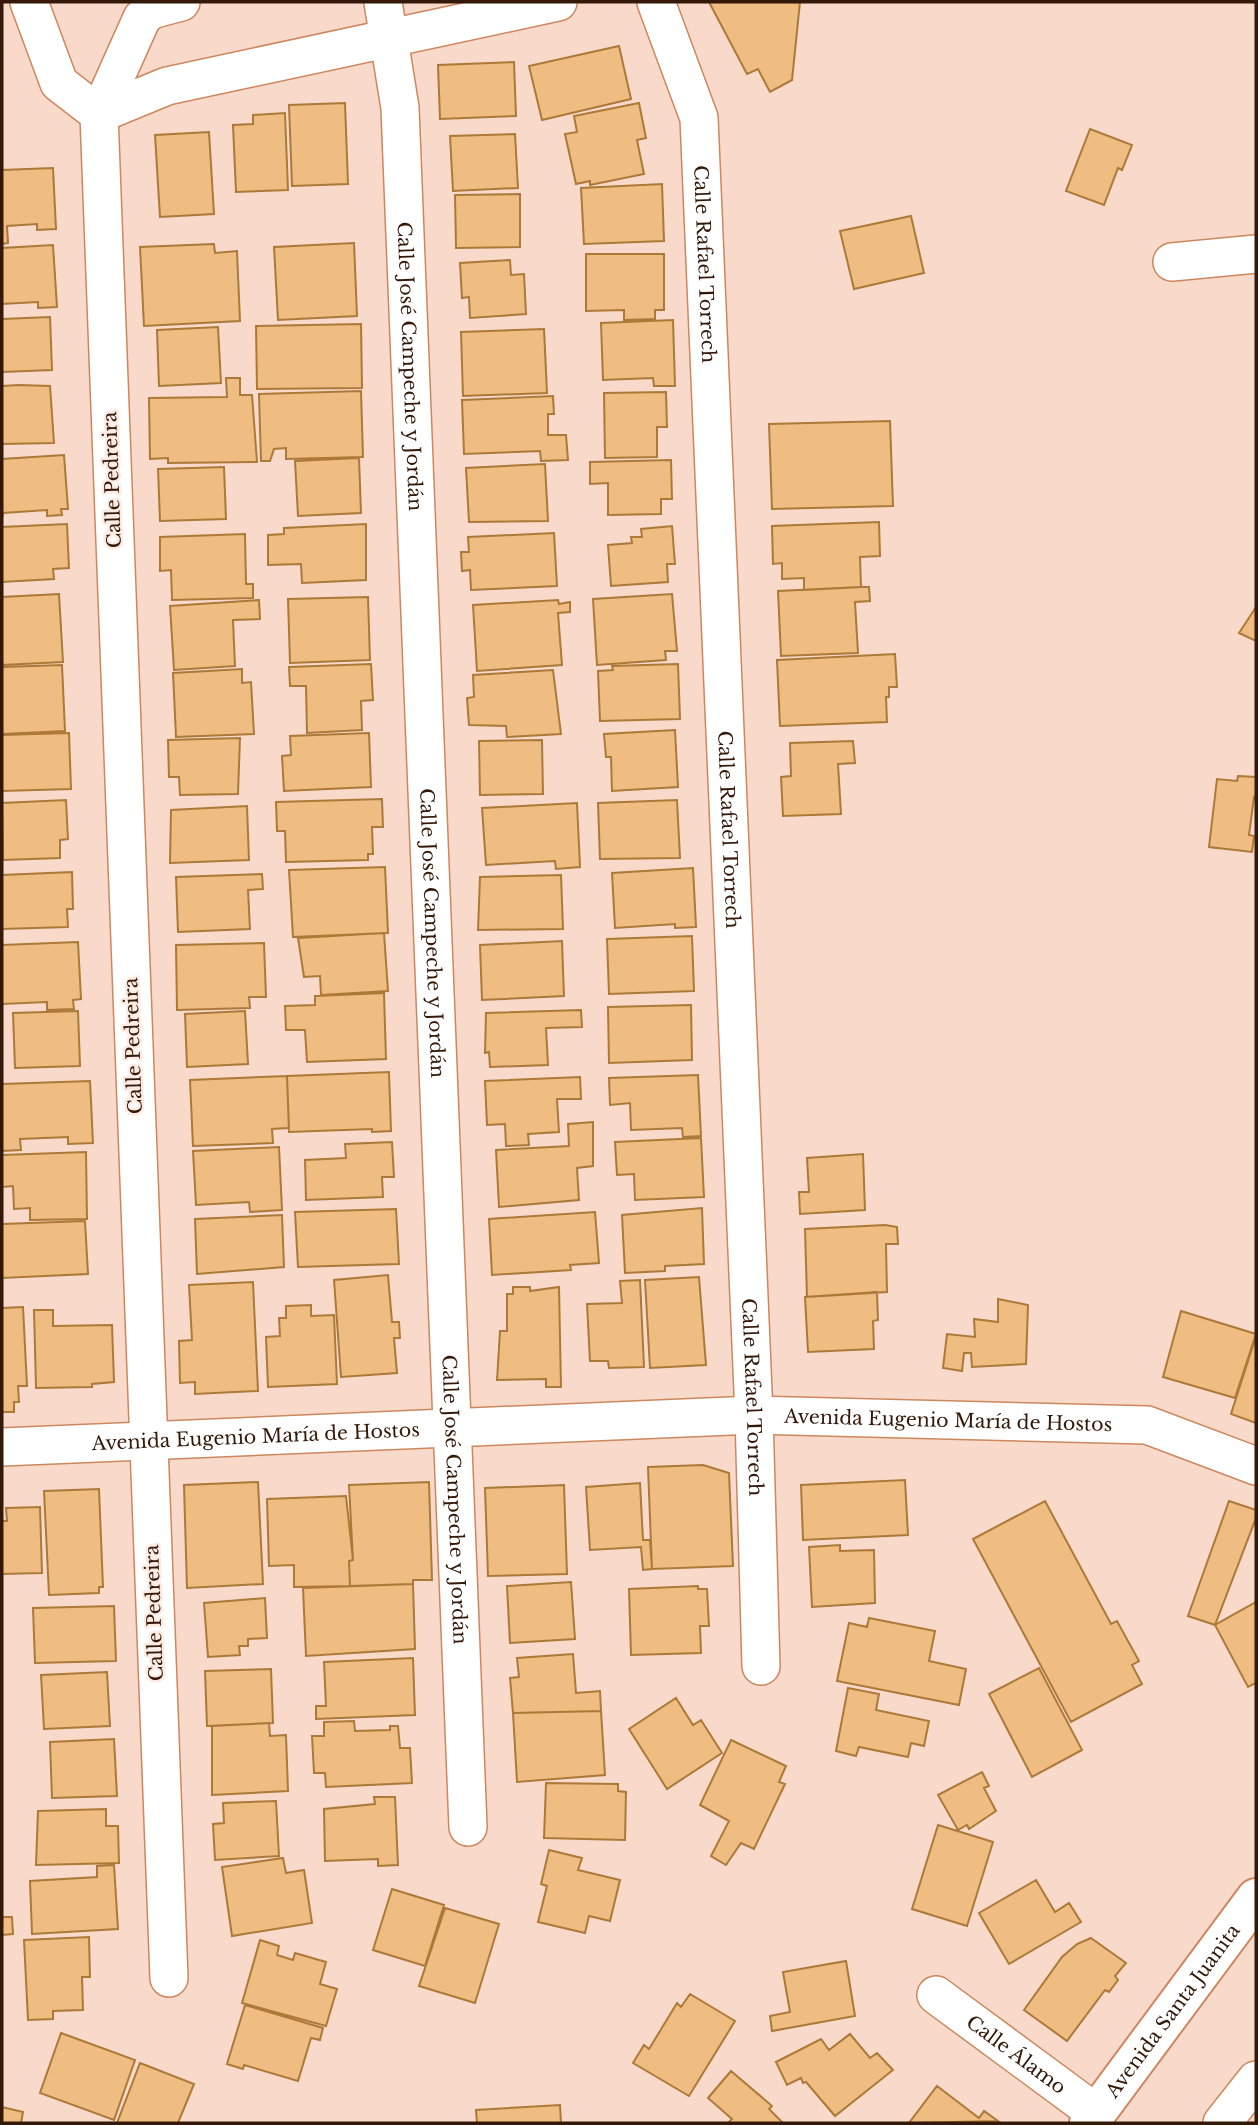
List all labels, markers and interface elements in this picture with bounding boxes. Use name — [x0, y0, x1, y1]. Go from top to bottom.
street label: Calle Rafael Torrech — [690, 165, 721, 364]
street label: Calle José Campeche y Jordán — [393, 221, 427, 512]
street label: Calle Pedreira — [98, 411, 126, 549]
street label: Calle Rafael Torrech — [713, 730, 745, 929]
street label: Calle José Campeche y Jordán — [415, 788, 450, 1078]
street label: Calle Pedreira — [119, 977, 147, 1115]
street label: Calle Rafael Torrech — [738, 1298, 768, 1496]
street label: Calle José Campeche y Jordán — [438, 1354, 472, 1645]
street label: Avenida Eugenio María de Hostos — [783, 1404, 1113, 1436]
street label: Avenida Eugenio María de Hostos — [90, 1418, 420, 1455]
street label: Calle Pedreira — [140, 1544, 168, 1682]
street label: Avenida Santa Juanita — [1100, 1919, 1245, 2103]
street label: Calle Álamo — [962, 2010, 1071, 2099]

